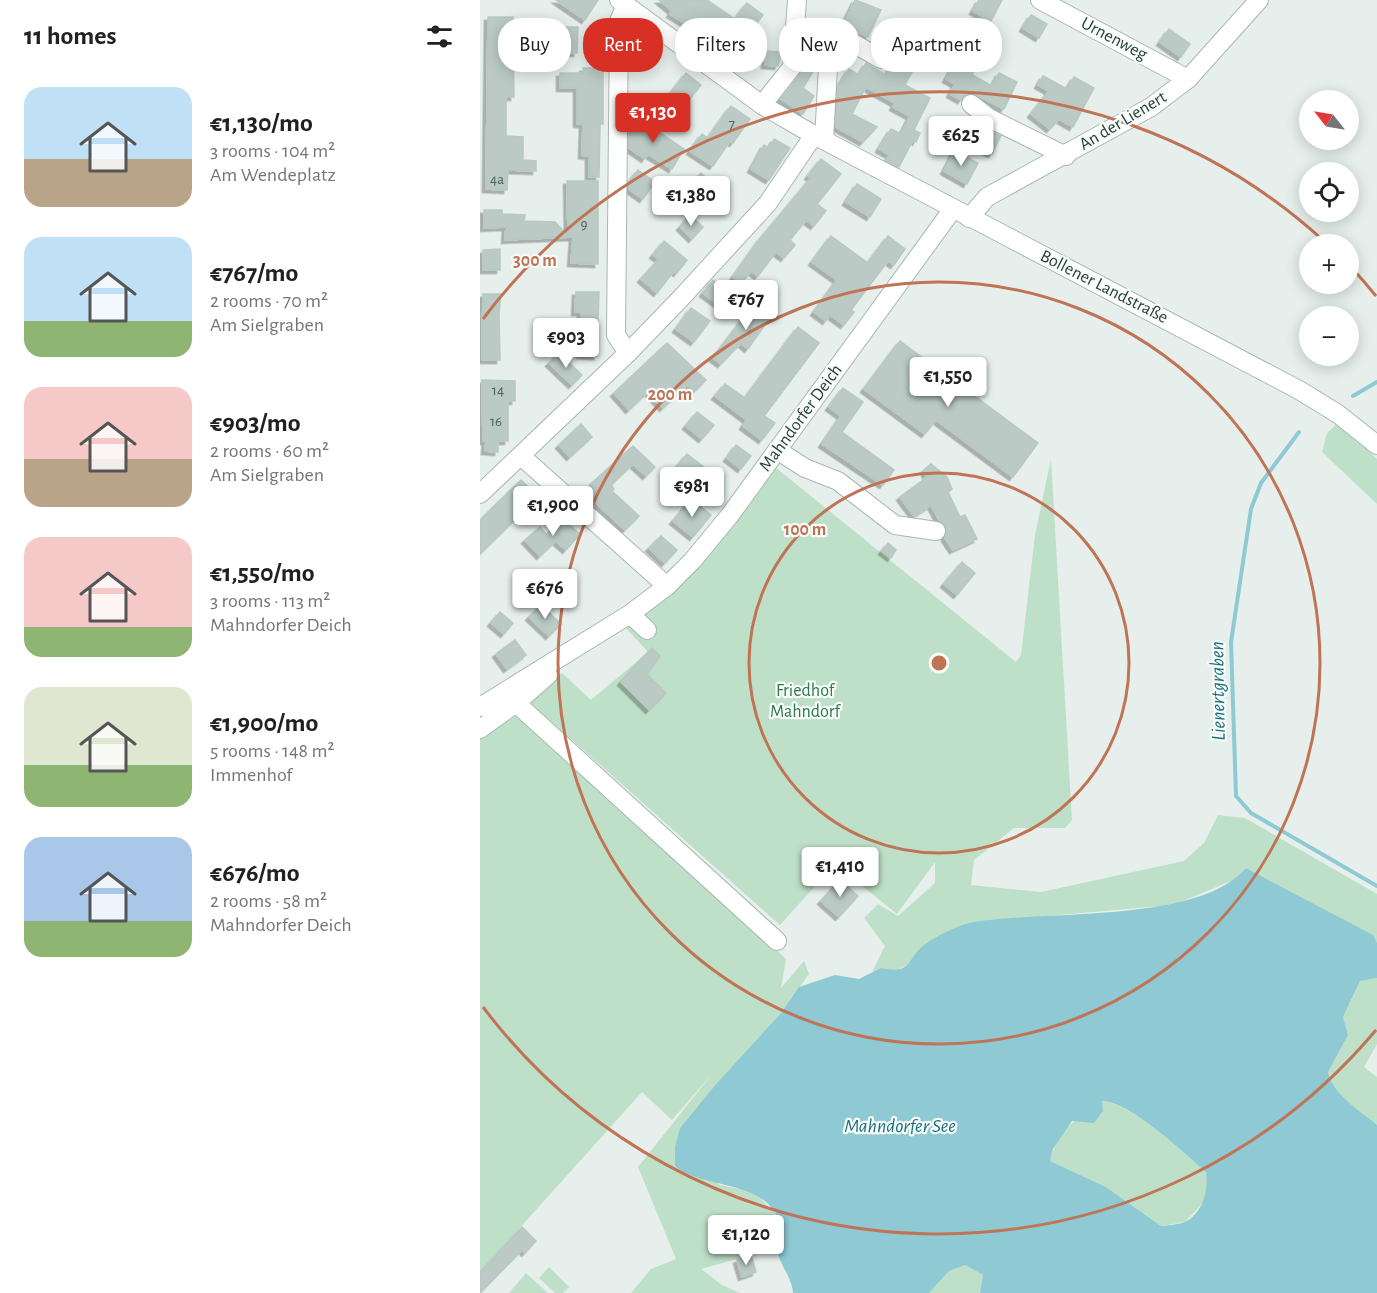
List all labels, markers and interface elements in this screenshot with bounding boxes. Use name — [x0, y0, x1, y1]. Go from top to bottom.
street label: Urnenweg — [1078, 14, 1150, 64]
chip: Buy — [498, 18, 571, 72]
chip: Rent — [583, 18, 663, 72]
chip: Filters — [675, 18, 767, 72]
chip: New — [779, 18, 859, 72]
chip: Apartment — [871, 18, 1002, 72]
icon: filters — [423, 20, 456, 53]
text: 11 homes — [24, 23, 116, 49]
street label: An der Lienert — [1076, 88, 1170, 154]
north arrow — [1299, 90, 1359, 150]
map controls — [1299, 90, 1359, 366]
pin: €1,130 — [604, 93, 702, 144]
text: €1,130 — [629, 102, 677, 122]
text: €1,130/mo — [210, 110, 313, 136]
icon: home — [72, 111, 144, 183]
pin: €625 — [925, 116, 997, 167]
house number: 7 — [729, 117, 735, 132]
text: €625 — [942, 125, 980, 145]
text: 3 rooms · 104 m² — [210, 141, 335, 161]
button: locate — [1299, 162, 1359, 222]
text: Am Wendeplatz — [210, 165, 336, 185]
house number: 4a — [490, 172, 504, 187]
pin: €1,380 — [642, 176, 740, 227]
text: €1,380 — [666, 185, 716, 205]
house number: 9 — [580, 217, 588, 232]
button: + — [1299, 234, 1359, 294]
street label: Bollener Landstraße — [1037, 247, 1171, 327]
text: 300 m — [513, 252, 557, 270]
text: €767/mo — [210, 260, 298, 286]
icon: home — [72, 261, 144, 333]
pin: €767 — [710, 280, 782, 331]
text: €767 — [728, 289, 764, 309]
text: 2 rooms · 70 m² — [210, 291, 328, 311]
button: − — [1299, 306, 1359, 366]
text: Am Sielgraben — [210, 315, 324, 335]
pin: €903 — [530, 318, 602, 369]
text: €903 — [547, 327, 585, 347]
pin: €1,550 — [899, 357, 997, 408]
street label: Mahndorfer Deich — [756, 361, 846, 475]
text: €1,550 — [924, 366, 972, 386]
house number: 14 — [492, 383, 504, 398]
text: 200 m — [648, 386, 692, 404]
text: €903/mo — [210, 410, 301, 436]
icon: home — [72, 411, 144, 483]
house number: 16 — [490, 414, 502, 429]
text: 2 rooms · 60 m² — [210, 441, 329, 461]
text: Am Sielgraben — [210, 465, 324, 485]
pin: €981 — [656, 467, 728, 518]
text: €981 — [674, 476, 710, 496]
pin: €1,900 — [504, 486, 602, 537]
text: €1,900 — [527, 495, 579, 515]
text: 100 m — [784, 521, 826, 539]
text: €1,550/mo — [210, 560, 315, 586]
icon: home — [72, 561, 144, 633]
pin: €676 — [509, 569, 581, 620]
text: €676 — [526, 578, 564, 598]
text: 3 rooms · 113 m² — [210, 591, 330, 611]
text: Mahndorfer Deich — [210, 615, 352, 635]
water label: Lienertgraben — [1207, 641, 1229, 741]
centre of rings — [929, 653, 949, 673]
park label: Friedhof Mahndorf — [770, 682, 842, 721]
text: €1,900/mo — [210, 710, 318, 736]
icon: home — [72, 711, 144, 783]
text: 5 rooms · 148 m² — [210, 741, 334, 761]
text: Immenhof — [210, 765, 292, 785]
pin: €1,410 — [791, 847, 889, 898]
text: €1,410 — [816, 856, 864, 876]
text: €676/mo — [210, 860, 300, 886]
icon: home — [72, 861, 144, 933]
text: 2 rooms · 58 m² — [210, 891, 327, 911]
text: Mahndorfer Deich — [210, 915, 352, 935]
water label: Mahndorfer See — [844, 1116, 956, 1136]
pin: €1,120 — [697, 1215, 795, 1266]
text: €1,120 — [722, 1224, 770, 1244]

